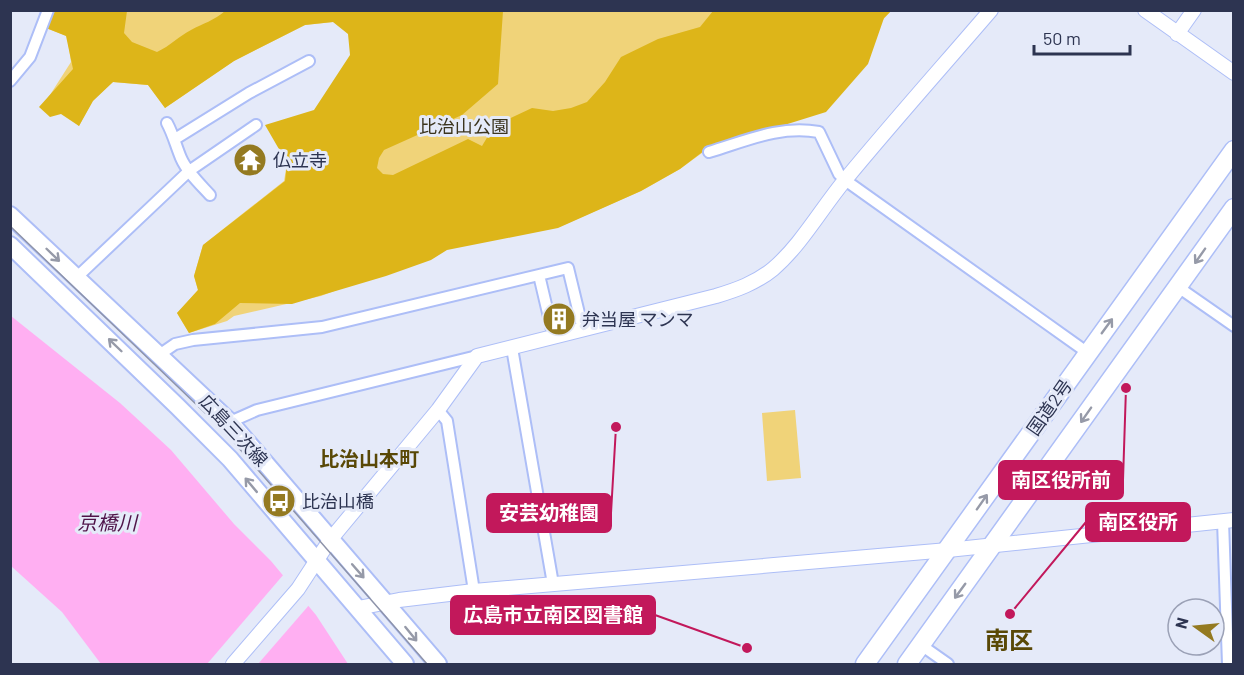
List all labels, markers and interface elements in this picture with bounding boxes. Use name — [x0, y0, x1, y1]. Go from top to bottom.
scale bar — [1034, 18, 1130, 56]
text: 50 m — [1043, 27, 1081, 49]
park label: 比治山公園 — [419, 115, 509, 137]
temple icon: 仏立寺 — [232, 142, 268, 178]
place label: 仏立寺 — [273, 149, 327, 171]
one-way arrow — [45, 248, 60, 262]
one-way arrow — [1193, 248, 1206, 264]
building icon: 弁当屋 マンマ — [541, 301, 577, 337]
place label: 弁当屋 マンマ — [582, 308, 694, 330]
one-way arrow — [1101, 318, 1113, 334]
one-way arrow — [108, 338, 123, 352]
street label: 国道2号 — [1022, 375, 1076, 439]
street label: 広島三次線 — [195, 390, 273, 470]
one-way arrow — [1080, 407, 1093, 423]
district label: 比治山本町 — [319, 446, 419, 470]
callout: 南区役所前 — [999, 461, 1123, 499]
text: 南区役所前 — [1011, 467, 1111, 491]
one-way arrow — [244, 478, 258, 493]
bus stop icon: 比治山橋 — [261, 483, 297, 519]
place label: 比治山橋 — [302, 490, 374, 512]
callout: 安芸幼稚園 — [487, 494, 611, 532]
one-way arrow — [976, 494, 988, 511]
text: 安芸幼稚園 — [499, 500, 599, 524]
callout: 南区役所 — [1086, 503, 1190, 541]
text: 南区役所 — [1098, 509, 1178, 533]
water label: 京橋川 — [77, 510, 139, 534]
one-way arrow — [351, 563, 365, 578]
one-way arrow — [954, 583, 966, 599]
callout: 広島市立南区図書館 — [451, 596, 655, 634]
north arrow — [1166, 597, 1226, 657]
text: 広島市立南区図書館 — [463, 602, 643, 626]
text: N — [1170, 615, 1192, 631]
district label: 南区 — [985, 625, 1033, 654]
one-way arrow — [405, 626, 418, 642]

